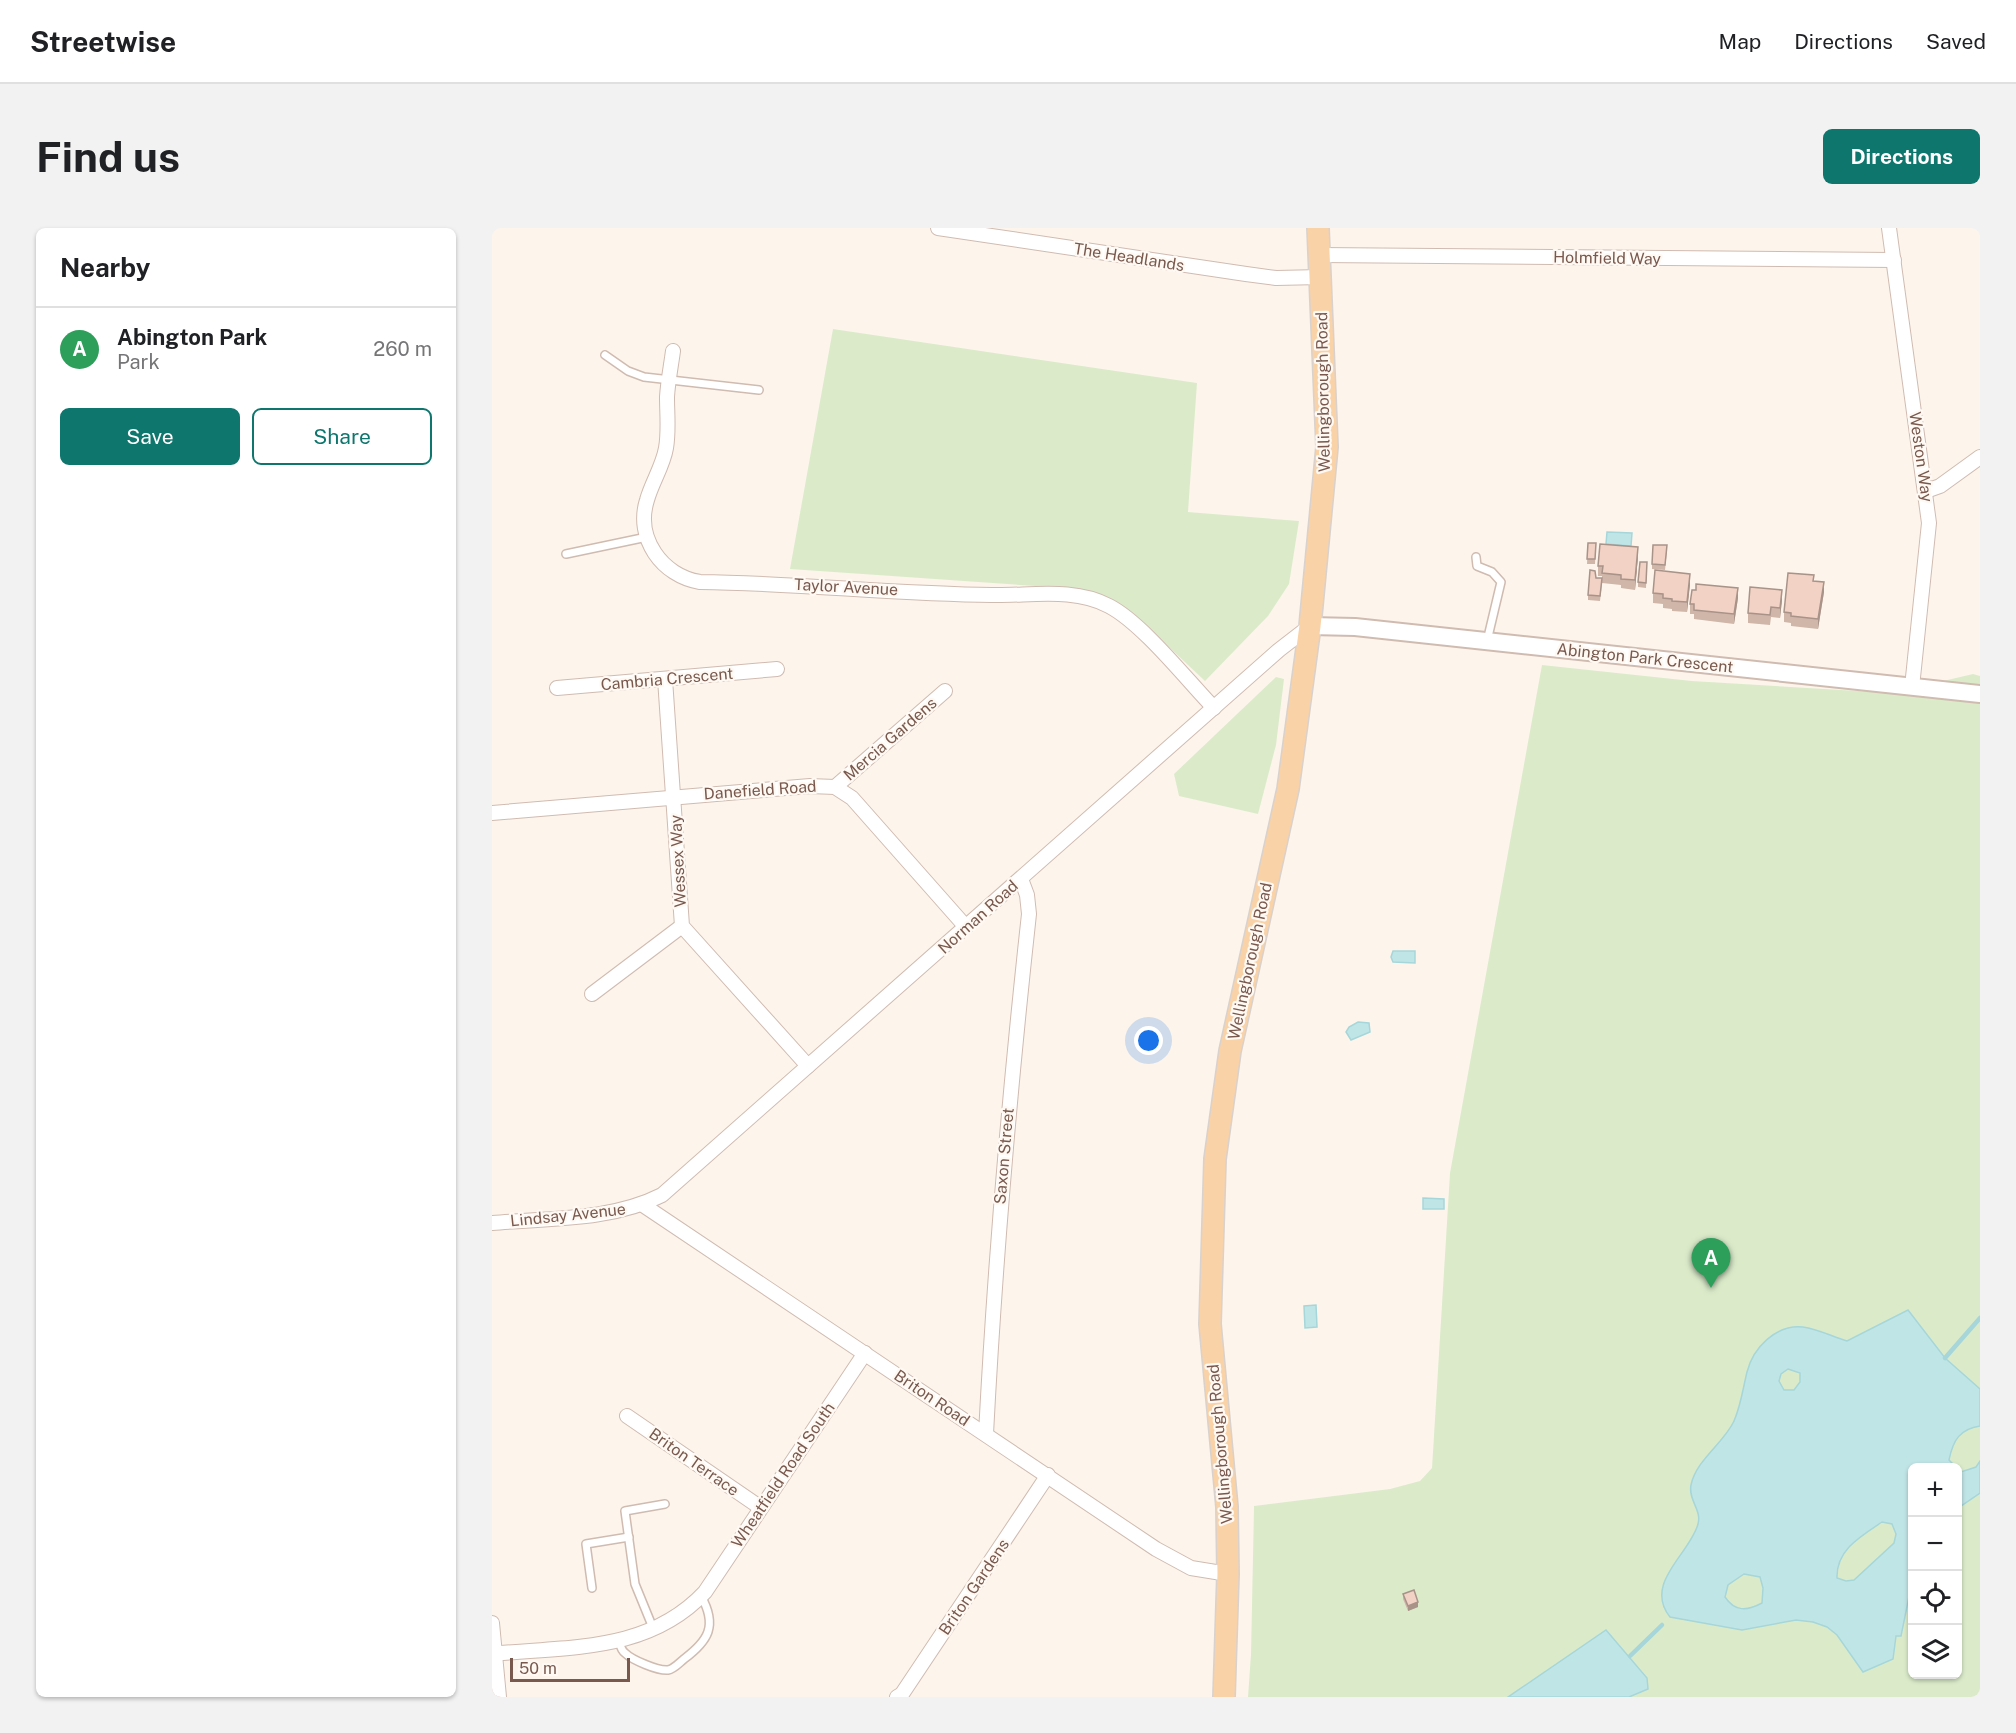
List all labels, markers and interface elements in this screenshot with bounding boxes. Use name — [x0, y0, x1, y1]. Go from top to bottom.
text: Streetwise — [30, 25, 176, 58]
text: Map — [1719, 29, 1761, 54]
text: Directions — [1794, 29, 1893, 54]
text: Saved — [1926, 29, 1986, 54]
button: Directions — [1823, 129, 1980, 184]
text: Find us — [36, 132, 180, 181]
street label: The Headlands — [1072, 239, 1186, 275]
street label: Holmfield Way — [1553, 248, 1662, 268]
text: Nearby — [60, 252, 150, 283]
street label: Wellingborough Road — [1312, 312, 1334, 472]
text: Abington Park — [117, 324, 267, 350]
text: A — [72, 337, 87, 361]
text: 260 m — [373, 337, 432, 361]
text: Park — [117, 350, 160, 374]
button: Save — [60, 408, 240, 465]
button: Share — [252, 408, 432, 465]
street label: Weston Way — [1905, 411, 1937, 504]
street label: Taylor Avenue — [793, 575, 899, 599]
street label: Abington Park Crescent — [1556, 639, 1734, 677]
street label: Cambria Crescent — [600, 664, 734, 694]
street label: Mercia Gardens — [840, 693, 940, 785]
street label: Danefield Road — [703, 777, 817, 803]
street label: Wessex Way — [666, 814, 690, 908]
street label: Norman Road — [934, 876, 1022, 958]
street label: Wellingborough Road — [1224, 881, 1276, 1041]
your location — [1134, 1026, 1163, 1055]
street label: Saxon Street — [990, 1107, 1018, 1205]
street label: Lindsay Avenue — [509, 1199, 627, 1231]
pin: A — [1692, 1238, 1730, 1288]
street label: Wellingborough Road — [1204, 1363, 1236, 1525]
street label: Briton Road — [891, 1366, 973, 1430]
street label: Wheatfield Road South — [727, 1399, 839, 1551]
street label: Briton Terrace — [645, 1424, 743, 1500]
map controls — [1908, 1463, 1962, 1679]
button: + — [1908, 1463, 1962, 1517]
button: − — [1908, 1517, 1962, 1571]
street label: Briton Gardens — [935, 1535, 1013, 1639]
button: locate — [1908, 1571, 1962, 1625]
button: layers — [1908, 1625, 1962, 1679]
scale bar — [510, 1655, 630, 1682]
text: 50 m — [519, 1659, 557, 1678]

